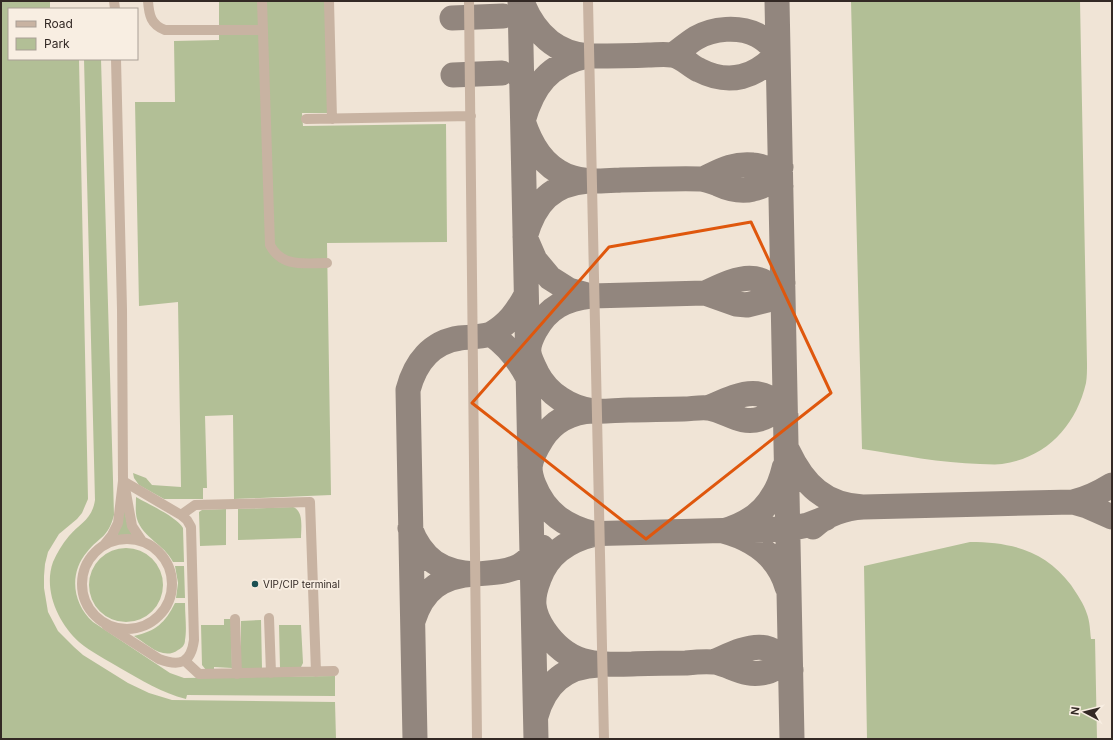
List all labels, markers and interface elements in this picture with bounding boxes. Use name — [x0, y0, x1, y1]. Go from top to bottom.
legend — [8, 8, 138, 60]
text: Road — [44, 16, 73, 31]
text: Park — [44, 36, 70, 51]
place label: VIP/CIP terminal — [263, 578, 340, 590]
marker: VIP/CIP terminal — [250, 579, 260, 589]
north arrow — [1065, 692, 1105, 732]
text: N — [1068, 706, 1083, 716]

